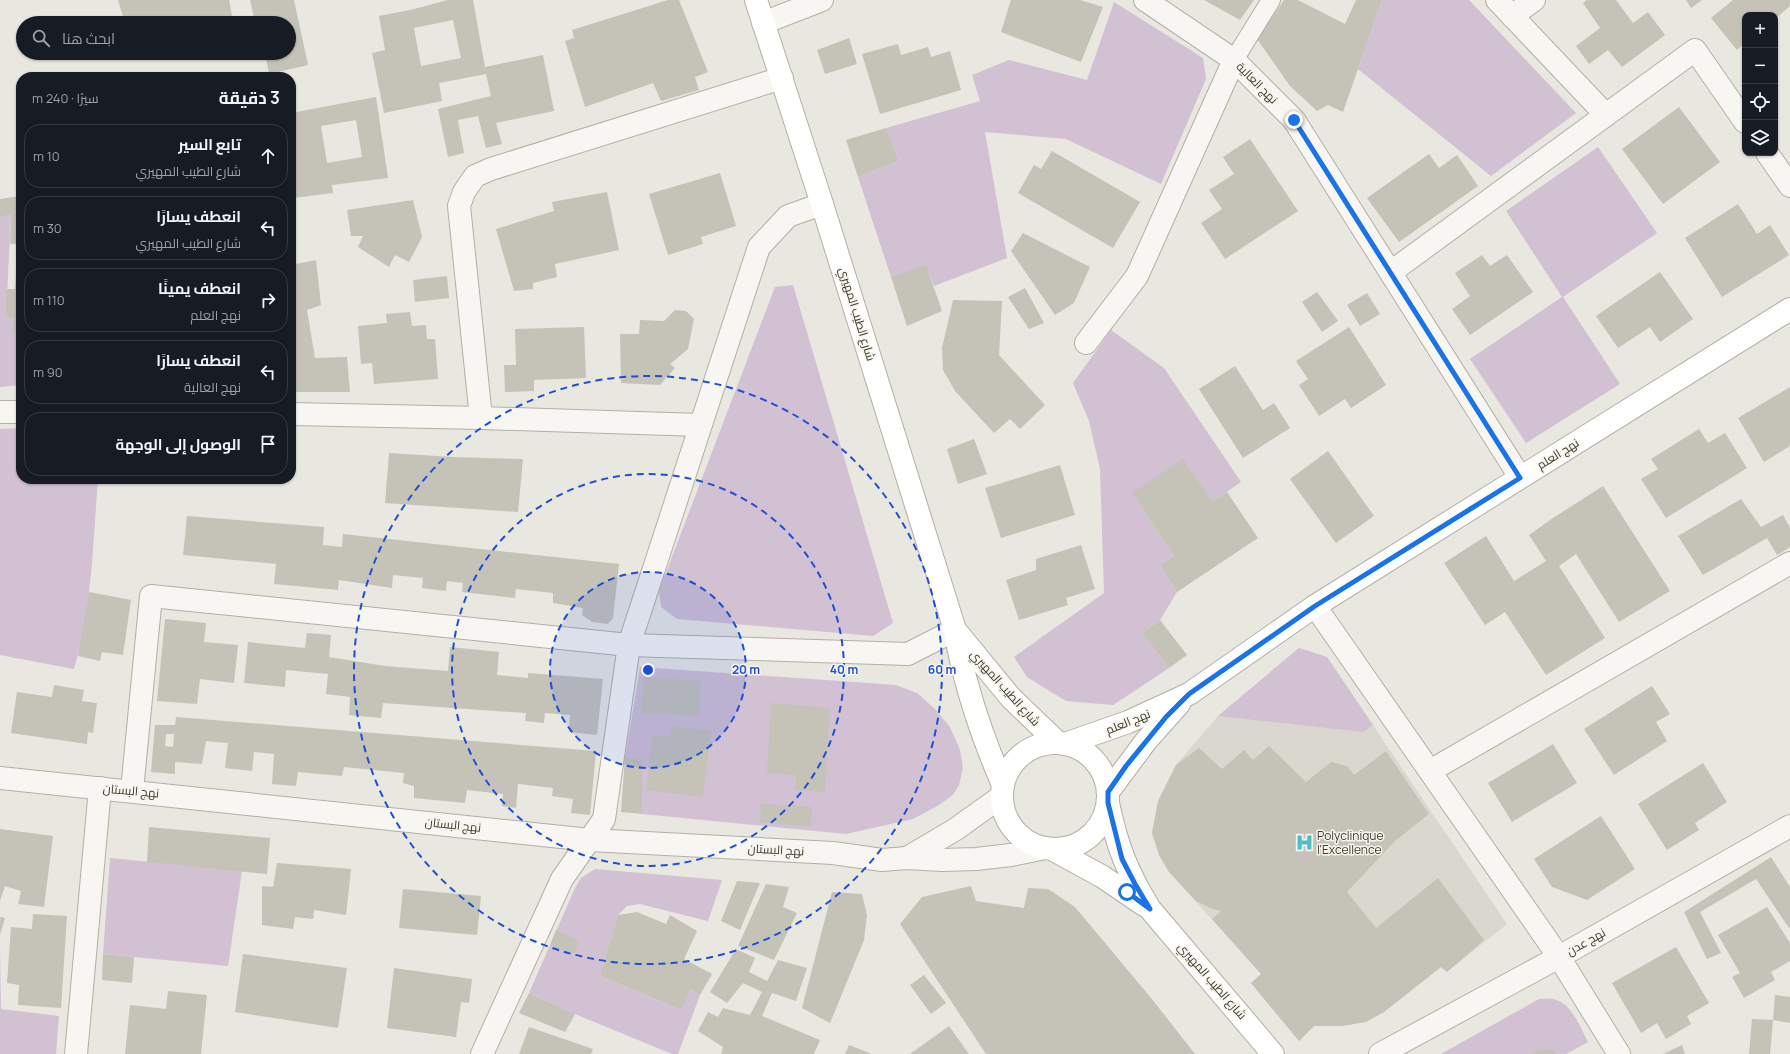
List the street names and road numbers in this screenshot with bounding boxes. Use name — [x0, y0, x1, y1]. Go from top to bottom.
street label: نهج العالية — [1233, 58, 1282, 107]
street label: شارع الطيب المهيري — [833, 265, 880, 364]
street label: نهج العلم — [1533, 434, 1582, 473]
street label: شارع الطيب المهيري — [965, 646, 1044, 731]
street label: نهج العلم — [1103, 705, 1153, 738]
street label: نهج البستان — [102, 780, 160, 801]
street label: نهج البستان — [424, 813, 482, 836]
street label: نهج البستان — [747, 840, 805, 859]
street label: نهج عدن — [1563, 924, 1608, 960]
street label: شارع الطيب المهيري — [1173, 938, 1251, 1024]

